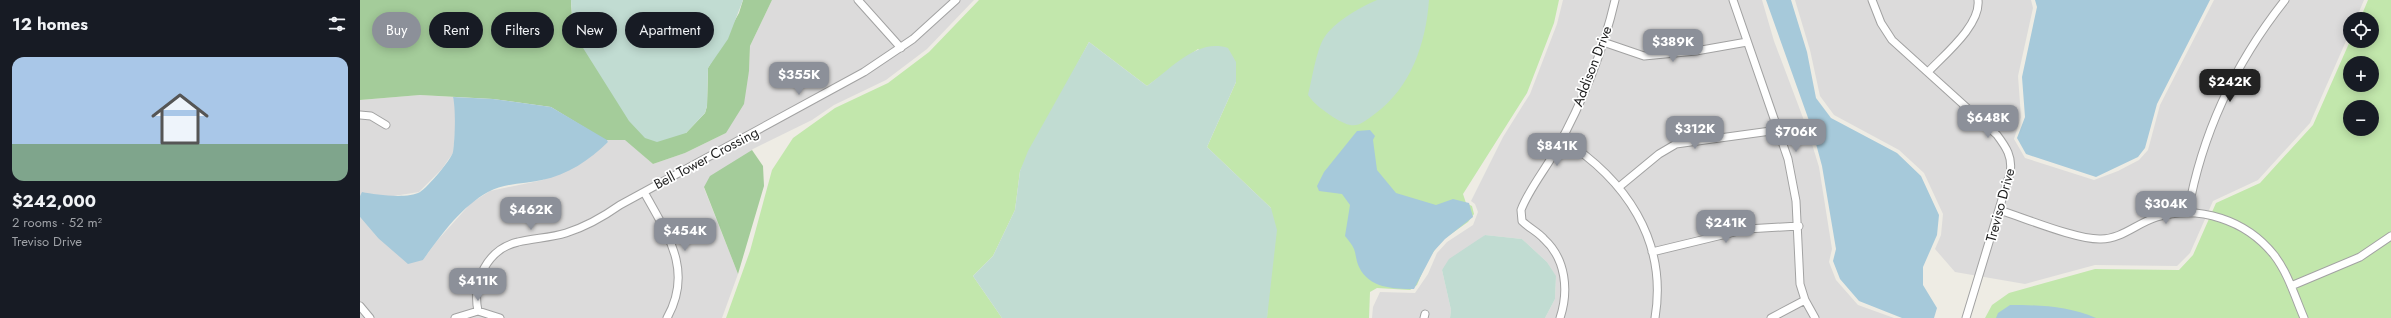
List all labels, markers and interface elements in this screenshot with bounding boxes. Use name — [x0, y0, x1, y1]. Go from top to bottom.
text: 12 homes — [12, 12, 88, 36]
chip: Buy — [372, 12, 421, 48]
chip: Rent — [429, 12, 483, 48]
chip: Filters — [491, 12, 554, 48]
chip: New — [562, 12, 617, 48]
chip: Apartment — [625, 12, 714, 48]
map controls — [2343, 12, 2379, 136]
button: locate — [2343, 12, 2379, 48]
icon: filters — [326, 13, 348, 35]
street label: Addison Drive — [1567, 23, 1617, 109]
pin: $389K — [1645, 29, 1701, 63]
text: $389K — [1652, 32, 1694, 51]
button: + — [2343, 56, 2379, 92]
pin: $355K — [771, 62, 827, 96]
text: $355K — [778, 65, 820, 84]
pin: $242K — [2202, 69, 2258, 103]
text: $242K — [2208, 72, 2252, 91]
icon: home — [144, 83, 216, 155]
button: − — [2343, 100, 2379, 136]
pin: $648K — [1960, 105, 2016, 139]
text: $648K — [1966, 108, 2010, 127]
pin: $312K — [1667, 116, 1723, 150]
text: $312K — [1675, 119, 1715, 138]
pin: $706K — [1768, 119, 1824, 153]
street label: Bell Tower Crossing — [650, 122, 762, 194]
text: $706K — [1775, 122, 1817, 141]
pin: $841K — [1529, 133, 1585, 167]
text: $841K — [1536, 136, 1578, 155]
street label: Treviso Drive — [1981, 166, 2019, 244]
text: $242,000 — [12, 189, 96, 213]
pin: $304K — [2138, 191, 2194, 225]
text: $304K — [2145, 194, 2187, 213]
pin: $462K — [503, 197, 559, 231]
text: $462K — [509, 200, 553, 219]
pin: $241K — [1698, 210, 1754, 244]
text: 2 rooms · 52 m² — [12, 213, 102, 232]
text: $241K — [1705, 213, 1747, 232]
pin: $454K — [657, 218, 713, 252]
text: $454K — [663, 221, 707, 240]
text: Treviso Drive — [12, 232, 82, 251]
pin: $411K — [450, 268, 506, 302]
text: $411K — [458, 271, 498, 290]

